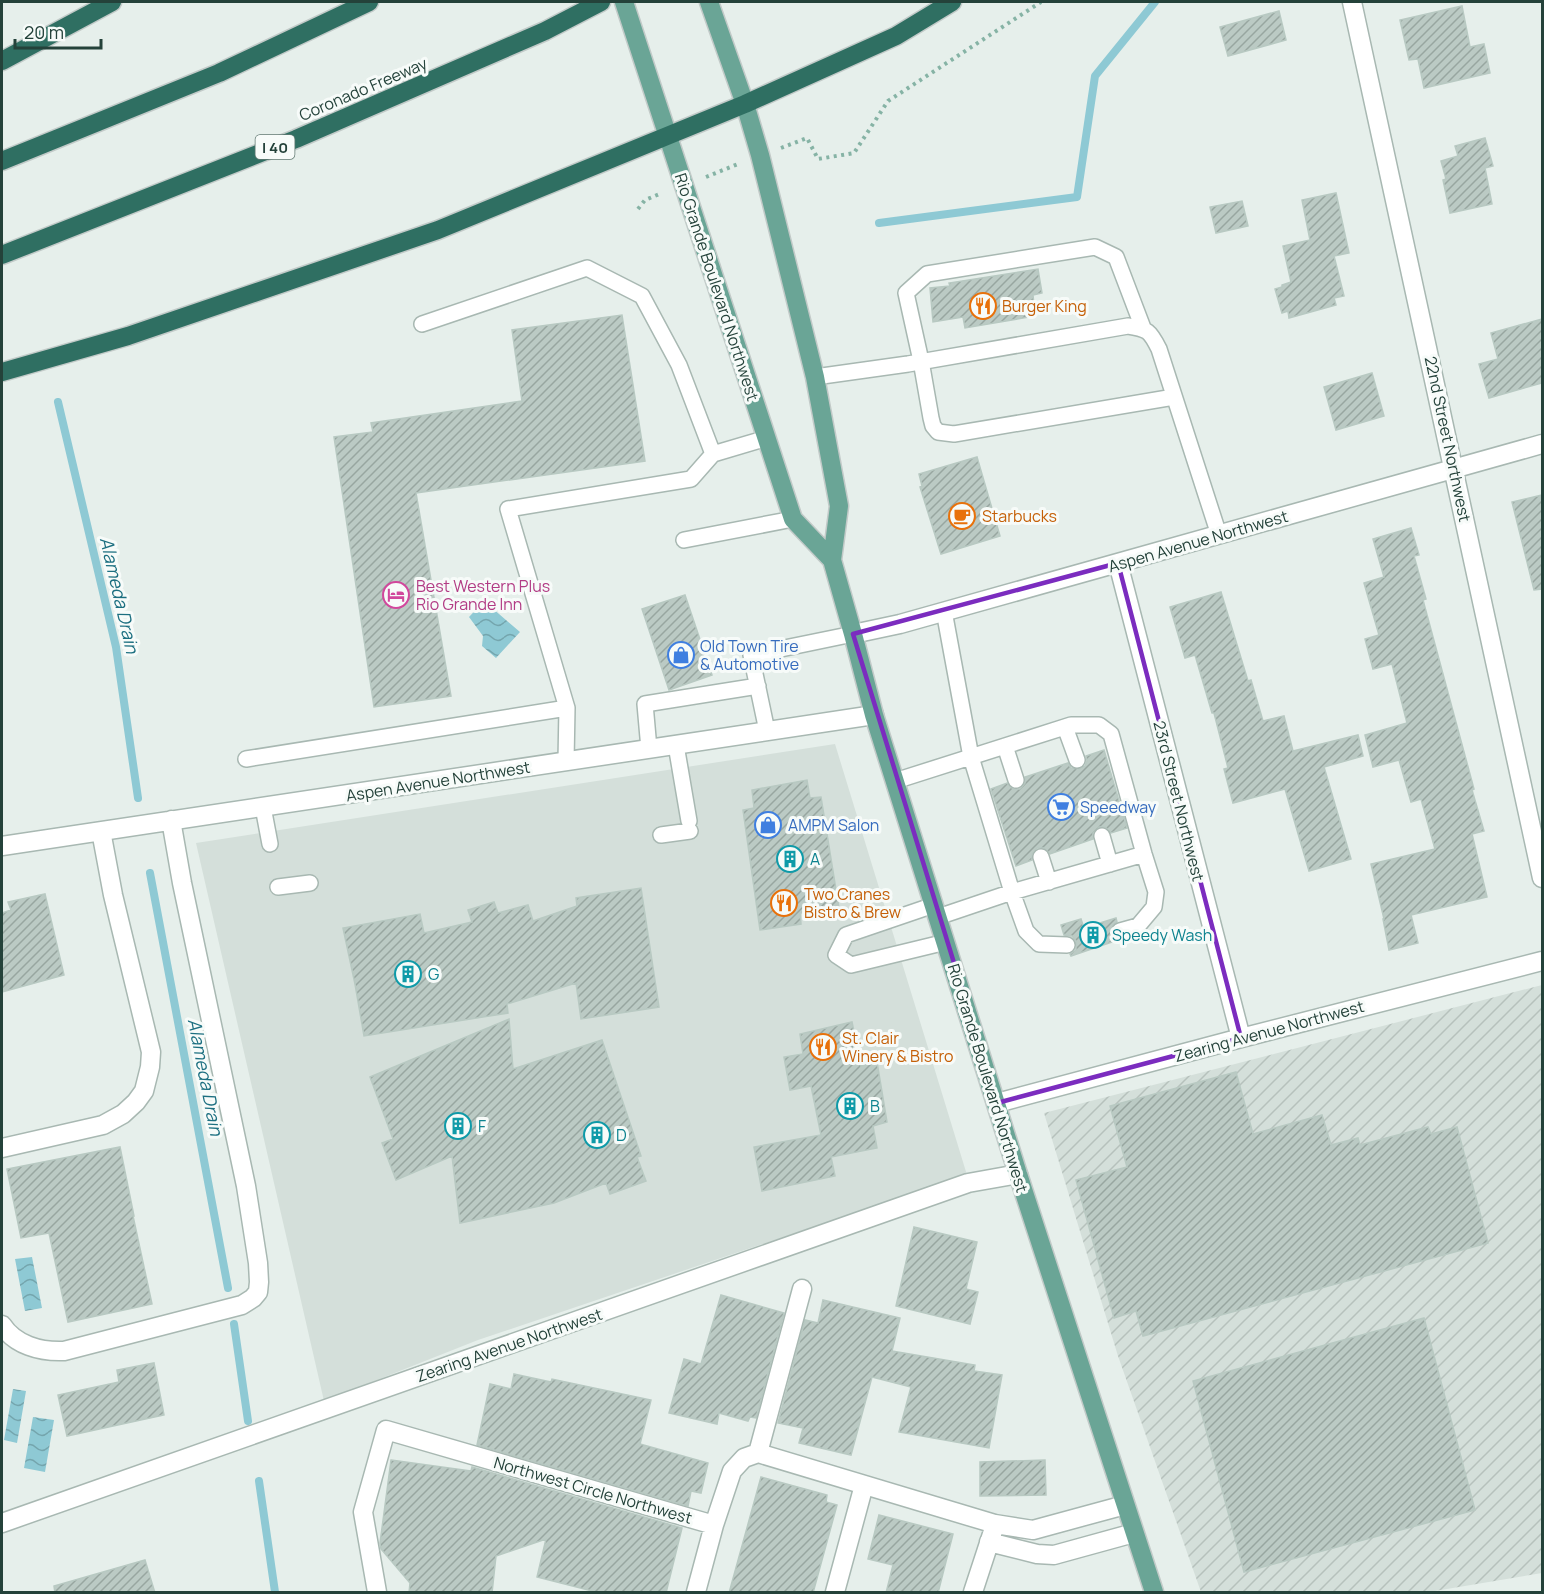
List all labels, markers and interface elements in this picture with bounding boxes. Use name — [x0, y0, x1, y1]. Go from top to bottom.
scale bar — [15, 12, 100, 50]
text: 20 m — [24, 20, 64, 44]
street label: Coronado Freeway — [296, 52, 431, 126]
road number: I 40 — [256, 135, 294, 159]
street label: Rio Grande Boulevard Northwest — [670, 170, 764, 404]
restaurant icon: Burger King — [968, 291, 998, 321]
place label: Burger King — [1002, 295, 1087, 317]
street label: 22nd Street Northwest — [1420, 354, 1476, 524]
cafe icon: Starbucks — [947, 501, 977, 531]
place label: Starbucks — [982, 505, 1057, 527]
street label: Aspen Avenue Northwest — [1106, 505, 1290, 577]
water label: Alameda Drain — [95, 534, 145, 657]
place label: Best Western Plus Rio Grande Inn — [416, 575, 550, 615]
hotel icon: Best Western Plus Rio Grande Inn — [381, 580, 411, 610]
place label: Old Town Tire & Automotive — [700, 635, 799, 675]
shop icon: Old Town Tire & Automotive — [666, 640, 696, 670]
street label: 23rd Street Northwest — [1148, 718, 1210, 884]
street label: Aspen Avenue Northwest — [344, 756, 532, 806]
supermarket icon: Speedway — [1046, 792, 1076, 822]
place label: Speedway — [1080, 796, 1157, 818]
shop icon: AMPM Salon — [753, 810, 783, 840]
place label: AMPM Salon — [788, 814, 879, 836]
building icon: A — [775, 844, 805, 874]
place label: A — [810, 848, 820, 870]
place label: Two Cranes Bistro & Brew — [804, 883, 901, 923]
restaurant icon: Two Cranes Bistro & Brew — [769, 888, 799, 918]
building icon: Speedy Wash — [1078, 920, 1108, 950]
place label: Speedy Wash — [1112, 924, 1212, 946]
building icon: G — [393, 959, 423, 989]
street label: Rio Grande Boulevard Northwest — [943, 961, 1033, 1195]
place label: G — [428, 963, 439, 985]
street label: Zearing Avenue Northwest — [1172, 995, 1366, 1067]
water label: Alameda Drain — [183, 1016, 229, 1139]
place label: St. Clair Winery & Bistro — [842, 1027, 954, 1067]
restaurant icon: St. Clair Winery & Bistro — [808, 1032, 838, 1062]
building icon: B — [835, 1091, 865, 1121]
place label: B — [870, 1095, 880, 1117]
building icon: F — [443, 1111, 473, 1141]
place label: F — [478, 1115, 486, 1137]
building icon: D — [582, 1120, 612, 1150]
place label: D — [616, 1124, 627, 1146]
street label: Zearing Avenue Northwest — [413, 1303, 605, 1387]
street label: Northwest Circle Northwest — [491, 1451, 695, 1529]

